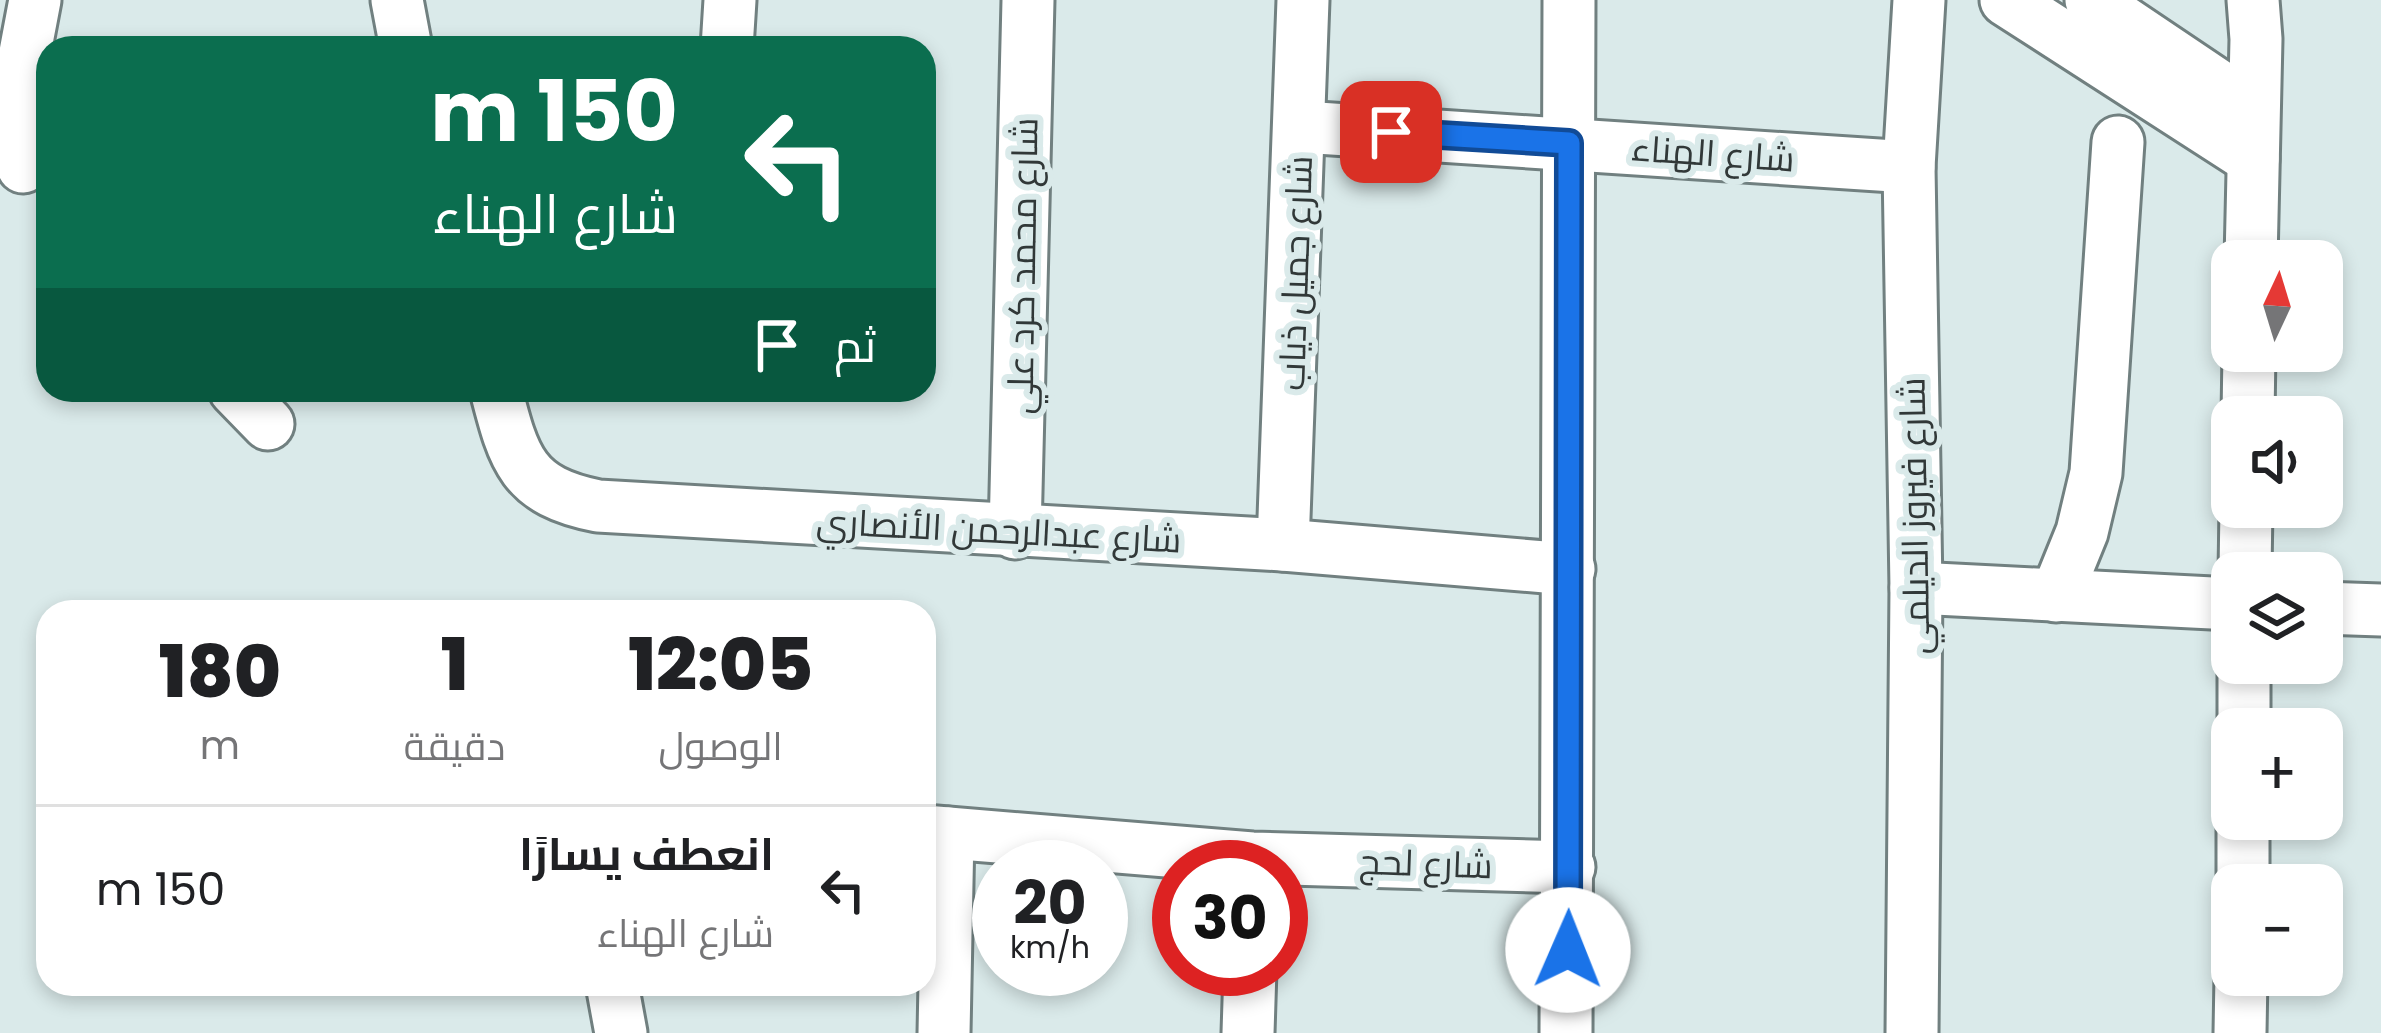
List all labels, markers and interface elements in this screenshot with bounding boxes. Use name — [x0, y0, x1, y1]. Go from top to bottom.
text: 150 m — [430, 53, 678, 170]
pin — [1340, 81, 1442, 183]
icon: left — [720, 84, 876, 240]
icon: arrive — [1358, 99, 1424, 165]
street label: شارع محمد كرد علي — [994, 117, 1054, 415]
street label: شارع الهناء — [1630, 122, 1796, 185]
street label: شارع جميل ذياب — [1266, 155, 1325, 391]
text: شارع الهناء — [433, 176, 678, 252]
north arrow — [2211, 240, 2343, 372]
map controls — [2211, 240, 2343, 996]
icon: arrive — [744, 312, 810, 378]
text: ثم — [834, 315, 876, 378]
street label: شارع فيروز الديلمي — [1887, 377, 1945, 655]
button: sound — [2211, 396, 2343, 528]
street label: شارع عبدالرحمن الأنصاري — [815, 495, 1183, 568]
button: layers — [2211, 552, 2343, 684]
text: 1 — [441, 614, 469, 715]
text: 12:05 — [628, 614, 813, 715]
text: 180 — [159, 621, 281, 722]
button: + — [2211, 708, 2343, 840]
text: m — [200, 718, 240, 773]
text: دقيقة — [404, 719, 505, 774]
text: الوصول — [659, 719, 783, 774]
text: انعطف يسارًا — [519, 823, 774, 886]
street label: شارع لحج — [1358, 836, 1494, 891]
speed limit sign: 30 — [1152, 840, 1308, 996]
icon: left — [810, 857, 876, 923]
text: 150 m — [96, 858, 225, 921]
text: 20 — [1013, 861, 1087, 945]
button: − — [2211, 864, 2343, 996]
position arrow — [1505, 887, 1631, 1013]
text: شارع الهناء — [597, 906, 774, 961]
text: km/h — [1010, 926, 1090, 969]

